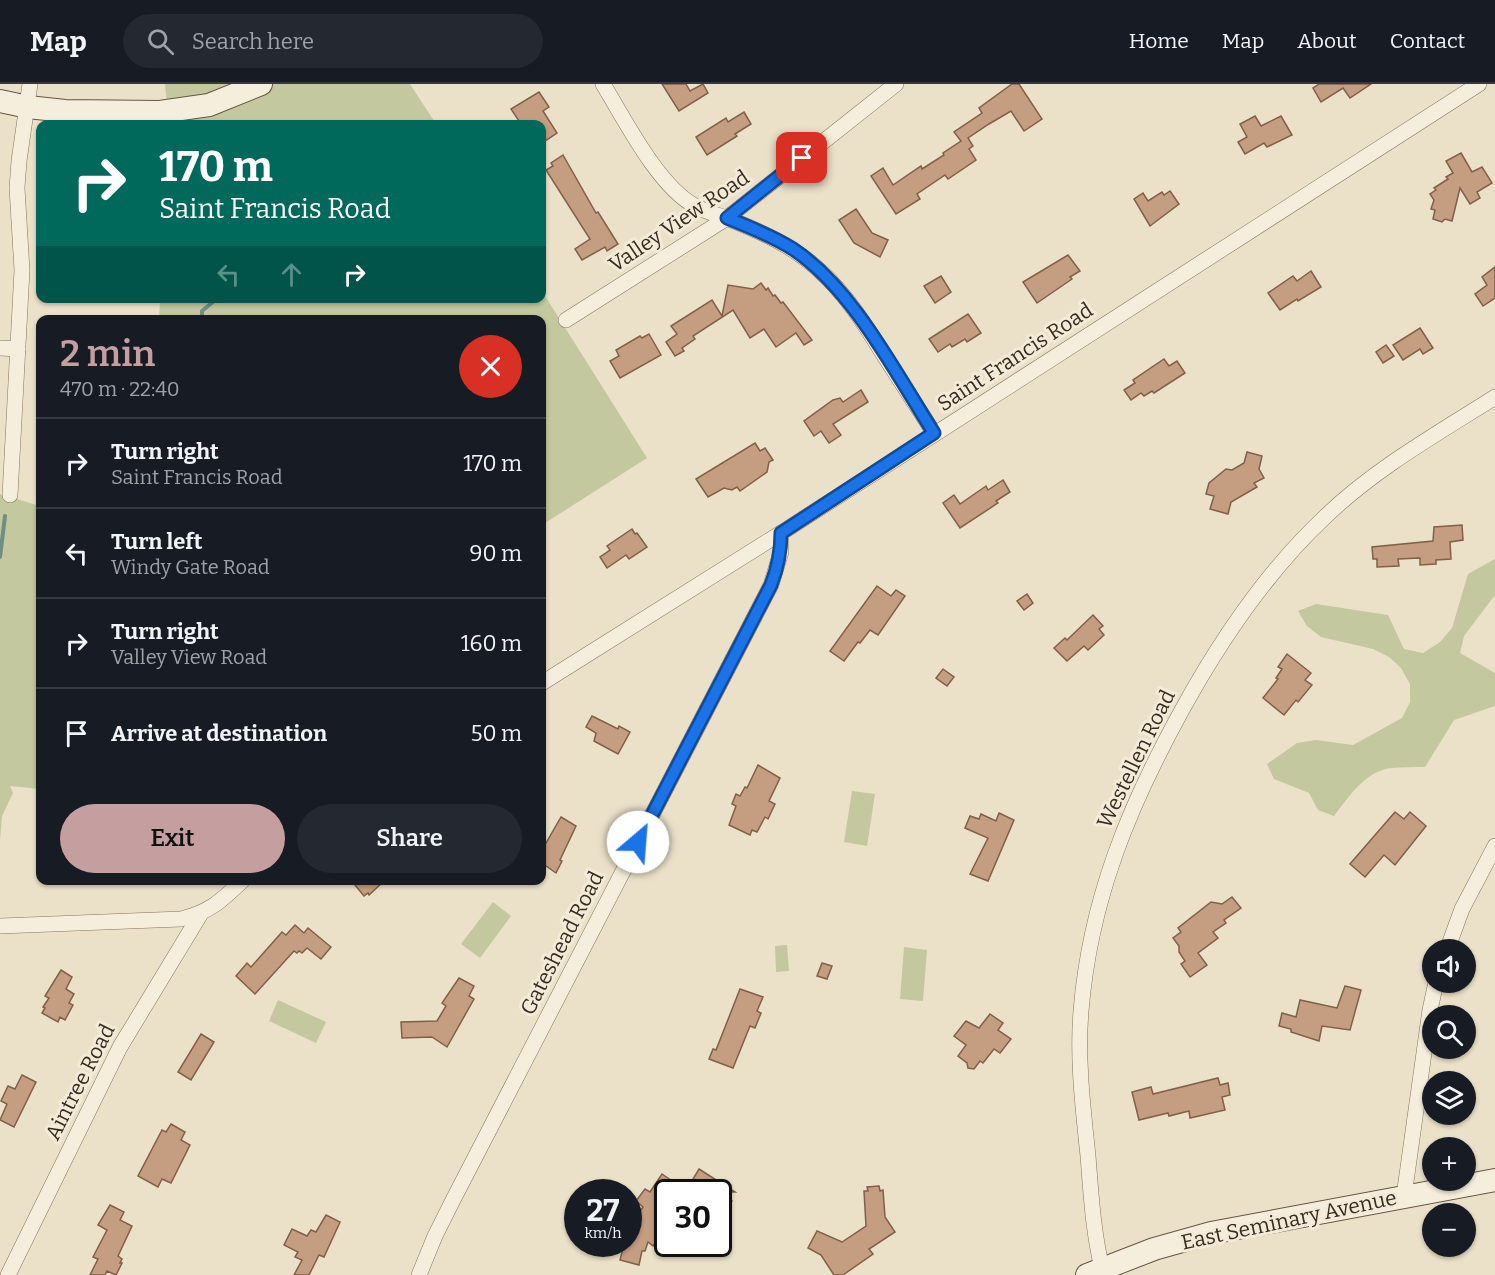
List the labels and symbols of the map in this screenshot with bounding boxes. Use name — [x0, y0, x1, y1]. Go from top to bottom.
pin — [776, 132, 827, 183]
street label: Valley View Road — [604, 164, 754, 278]
street label: Saint Francis Road — [932, 297, 1098, 417]
street label: Westellen Road — [1091, 686, 1181, 832]
position arrow — [606, 810, 670, 874]
street label: Gateshead Road — [515, 867, 609, 1019]
street label: Aintree Road — [40, 1020, 120, 1144]
speed limit sign: 30 — [654, 1179, 732, 1257]
street label: East Seminary Avenue — [1179, 1184, 1399, 1256]

